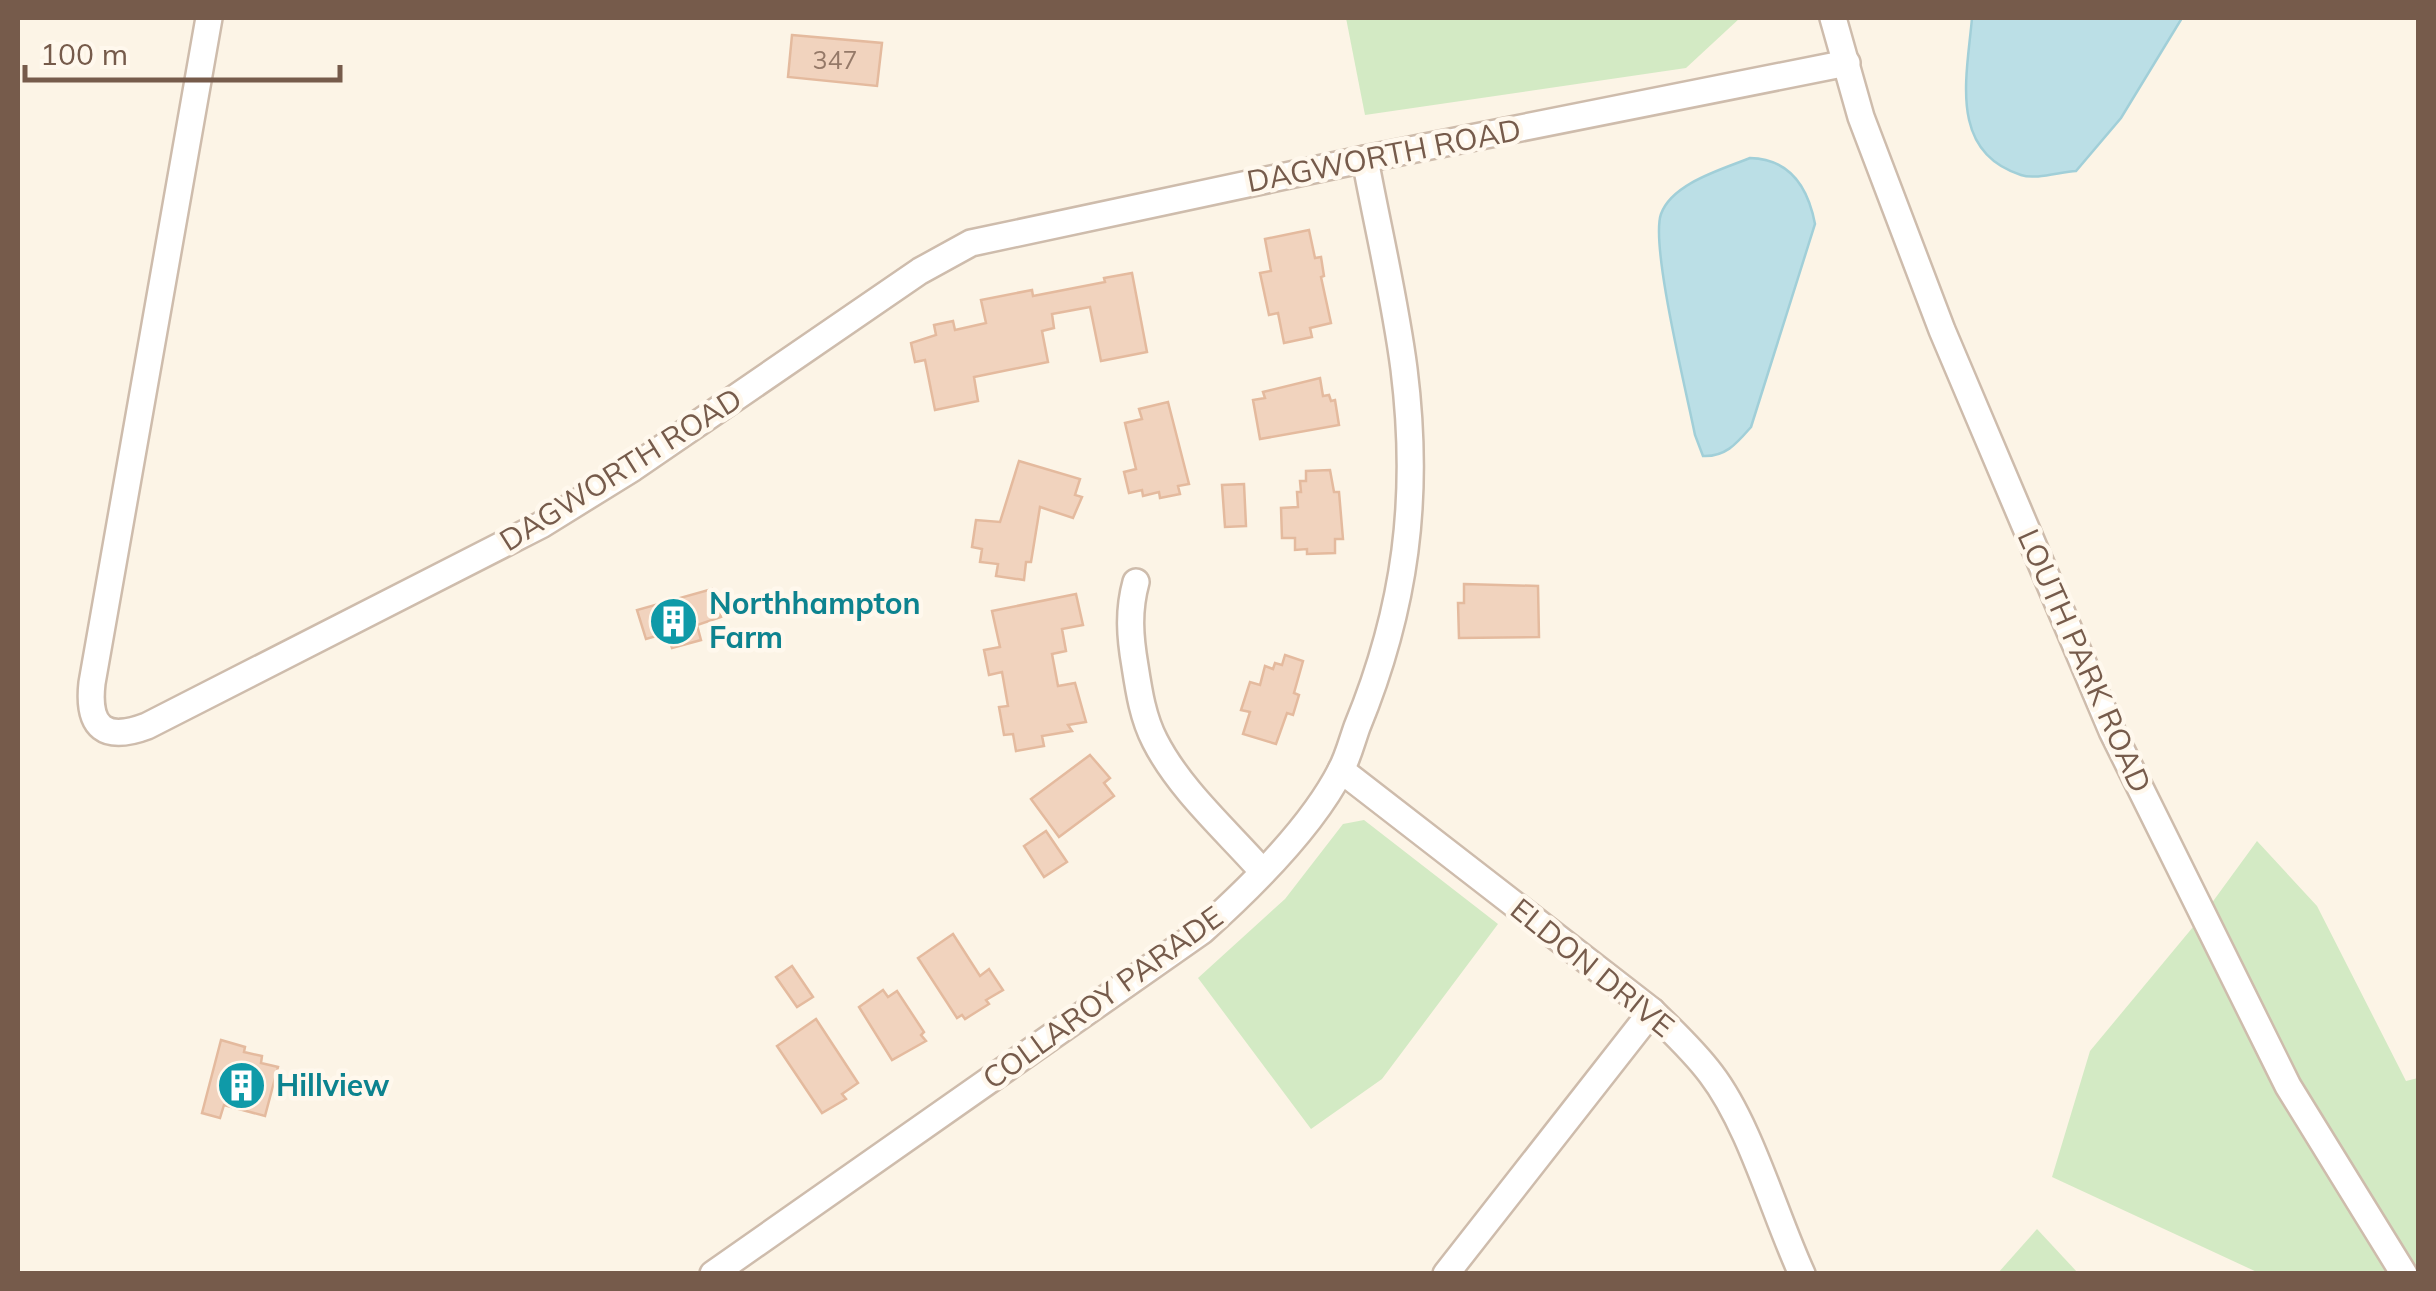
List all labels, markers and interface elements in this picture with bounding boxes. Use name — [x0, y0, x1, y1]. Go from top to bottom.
scale bar — [25, 20, 340, 82]
text: 100 m — [40, 35, 128, 73]
house number: 347 — [812, 44, 858, 75]
street label: DAGWORTH ROAD — [1244, 110, 1524, 200]
street label: DAGWORTH ROAD — [492, 379, 749, 559]
street label: LOUTH PARK ROAD — [2010, 523, 2160, 798]
place label: Northhampton Farm — [709, 584, 921, 656]
building icon: Northhampton Farm — [648, 595, 700, 647]
street label: ELDON DRIVE — [1503, 890, 1682, 1045]
street label: COLLAROY PARADE — [975, 897, 1230, 1097]
building icon: Hillview — [215, 1060, 267, 1112]
place label: Hillview — [276, 1066, 390, 1104]

